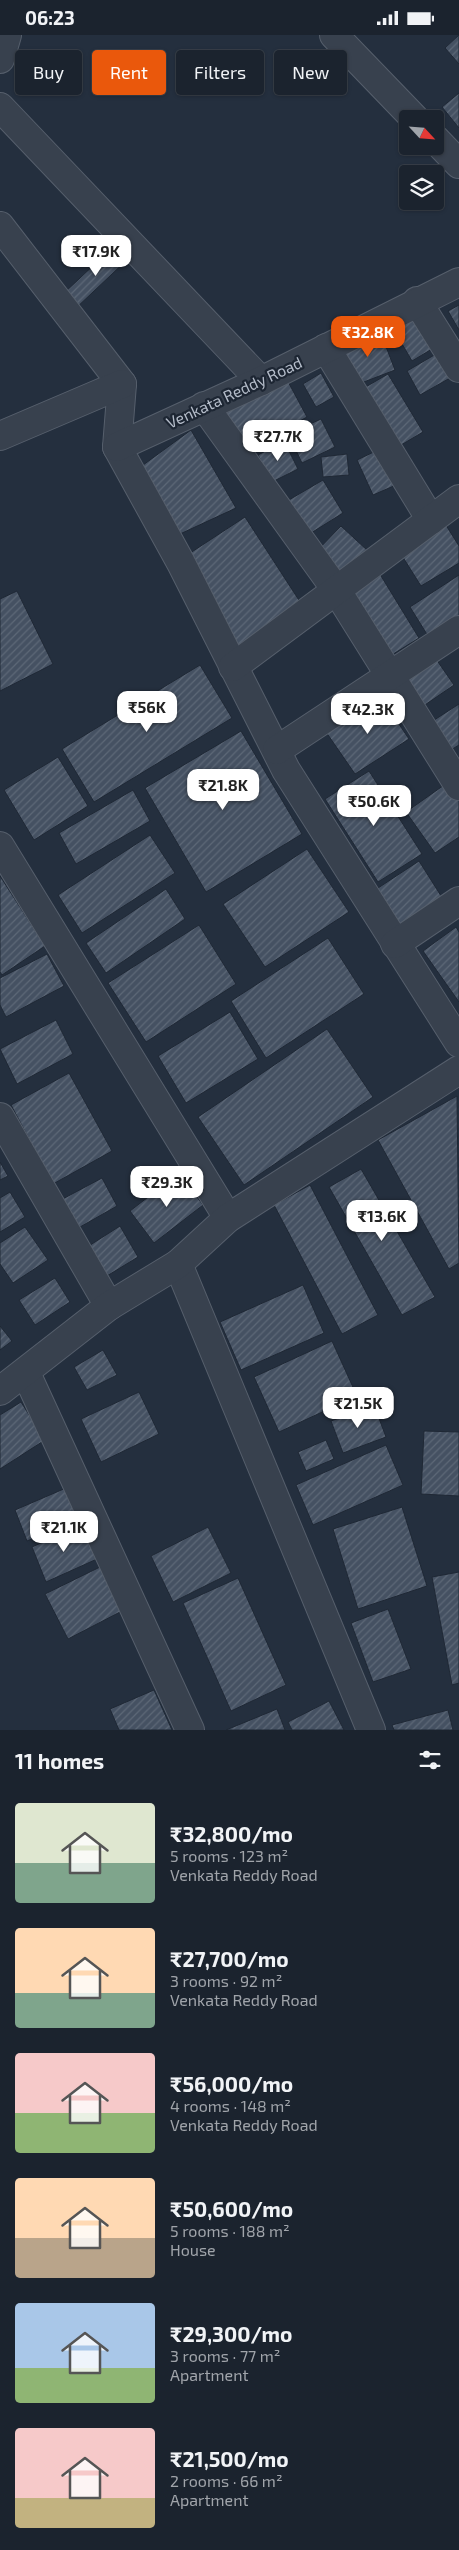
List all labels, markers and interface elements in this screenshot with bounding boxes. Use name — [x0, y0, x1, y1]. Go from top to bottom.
text: 06:23 — [25, 6, 75, 29]
chip: Buy — [15, 50, 82, 95]
chip: Rent — [92, 50, 166, 95]
chip: Filters — [176, 50, 264, 95]
chip: New — [274, 50, 347, 95]
north arrow — [399, 110, 444, 155]
map controls — [399, 110, 444, 210]
button: layers — [399, 165, 444, 210]
pin: ₹17.9K — [55, 235, 137, 277]
text: ₹17.9K — [72, 241, 120, 260]
pin: ₹32.8K — [327, 315, 409, 358]
text: ₹32.8K — [342, 322, 394, 341]
street label: Venkata Reddy Road — [163, 352, 305, 432]
pin: ₹27.7K — [237, 419, 319, 462]
text: ₹27.7K — [254, 426, 302, 445]
pin: ₹56K — [117, 691, 177, 733]
pin: ₹42.3K — [327, 693, 409, 735]
text: ₹56K — [128, 697, 166, 716]
text: ₹42.3K — [342, 699, 394, 718]
pin: ₹21.8K — [182, 769, 264, 811]
text: ₹21.8K — [198, 775, 248, 794]
pin: ₹50.6K — [333, 785, 415, 827]
text: ₹50.6K — [348, 791, 400, 810]
pin: ₹29.3K — [126, 1165, 208, 1208]
text: ₹29.3K — [141, 1172, 193, 1191]
pin: ₹13.6K — [341, 1199, 423, 1242]
text: ₹13.6K — [358, 1206, 406, 1225]
pin: ₹21.5K — [317, 1387, 399, 1429]
text: ₹21.5K — [334, 1393, 382, 1412]
pin: ₹21.1K — [23, 1511, 105, 1553]
text: ₹21.1K — [41, 1517, 87, 1536]
icon: filters — [416, 1746, 444, 1774]
text: 11 homes — [15, 1748, 104, 1773]
text: ₹32,800/mo — [170, 1821, 293, 1846]
icon: home — [55, 1823, 115, 1883]
text: 5 rooms · 123 m² — [170, 1846, 288, 1865]
text: Venkata Reddy Road — [170, 1865, 318, 1884]
text: ₹27,700/mo — [170, 1946, 289, 1971]
icon: home — [55, 1948, 115, 2008]
text: 3 rooms · 92 m² — [170, 1971, 282, 1990]
text: Venkata Reddy Road — [170, 1990, 318, 2009]
text: ₹56,000/mo — [170, 2071, 293, 2096]
icon: home — [55, 2073, 115, 2133]
text: 4 rooms · 148 m² — [170, 2096, 291, 2115]
text: Venkata Reddy Road — [170, 2115, 318, 2134]
text: ₹50,600/mo — [170, 2196, 293, 2221]
icon: home — [55, 2198, 115, 2258]
text: 5 rooms · 188 m² — [170, 2221, 290, 2240]
text: House — [170, 2240, 216, 2259]
text: ₹29,300/mo — [170, 2321, 292, 2346]
icon: home — [55, 2323, 115, 2383]
text: 3 rooms · 77 m² — [170, 2346, 281, 2365]
text: Apartment — [170, 2365, 249, 2384]
text: ₹21,500/mo — [170, 2446, 289, 2471]
icon: home — [55, 2448, 115, 2508]
text: 2 rooms · 66 m² — [170, 2471, 283, 2490]
text: Apartment — [170, 2490, 249, 2509]

